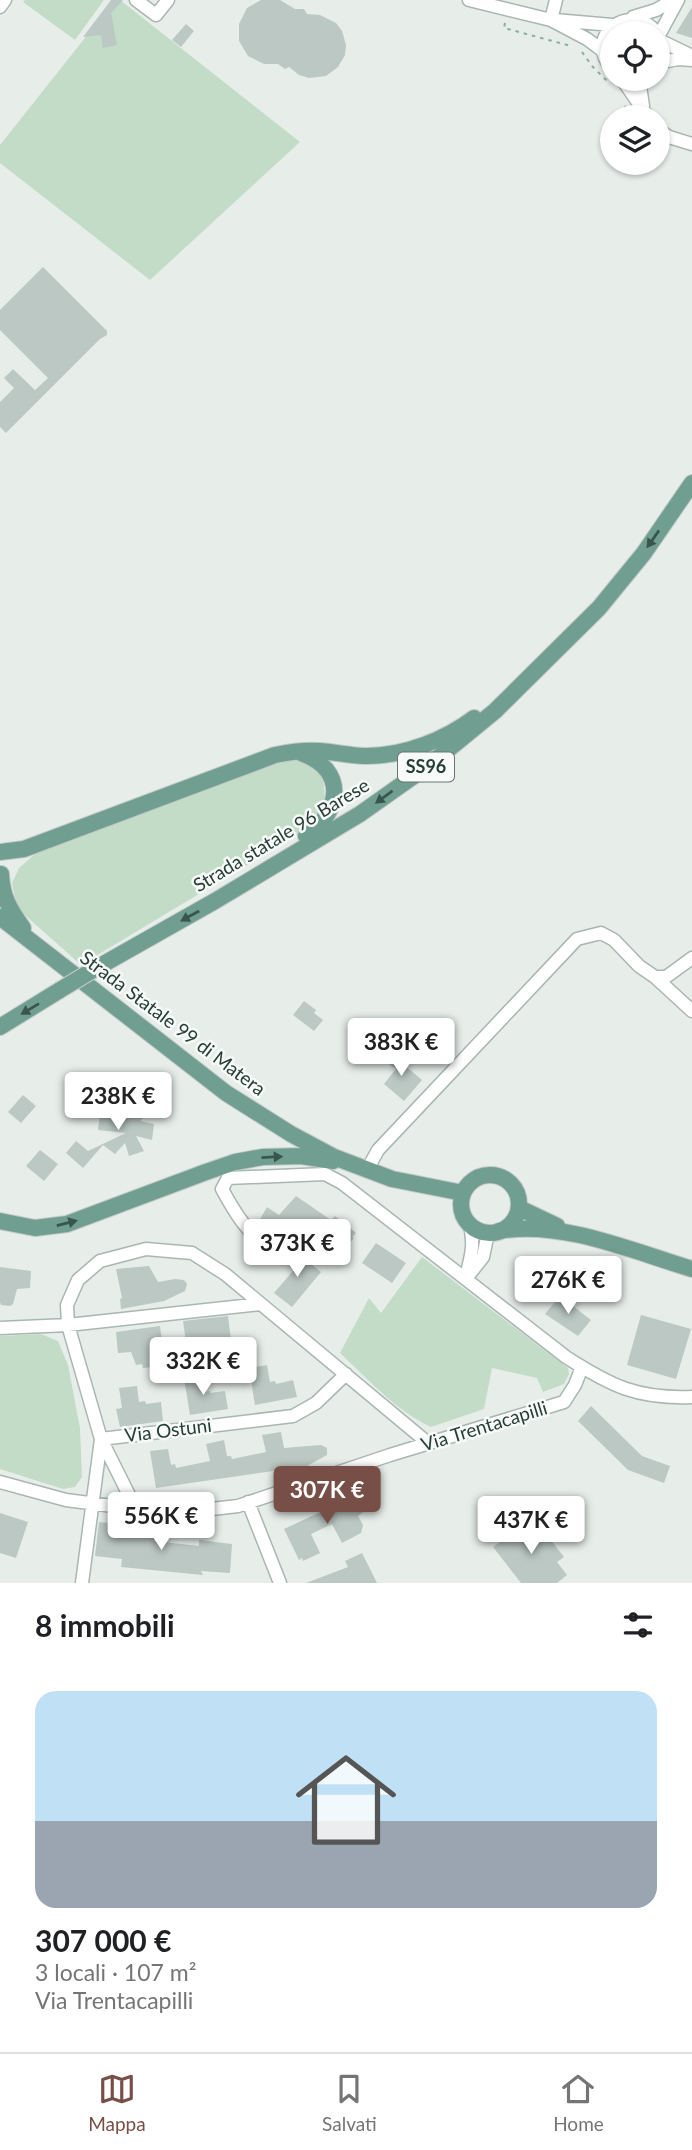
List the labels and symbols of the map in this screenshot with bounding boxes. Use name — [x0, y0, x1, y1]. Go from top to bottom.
one-way arrow — [646, 530, 660, 548]
road number: SS96 — [398, 752, 454, 782]
street label: Strada statale 96 Barese — [189, 773, 373, 896]
one-way arrow — [375, 790, 393, 804]
one-way arrow — [180, 910, 199, 922]
street label: Strada Statale 99 di Matera — [76, 945, 271, 1100]
one-way arrow — [20, 1002, 39, 1015]
pin: 383K € — [344, 1018, 458, 1078]
pin: 238K € — [61, 1072, 175, 1132]
one-way arrow — [261, 1151, 283, 1162]
one-way arrow — [56, 1217, 78, 1228]
pin: 373K € — [240, 1220, 354, 1279]
pin: 276K € — [511, 1256, 625, 1316]
pin: 332K € — [146, 1338, 260, 1397]
street label: Via Trentacapilli — [418, 1395, 550, 1456]
street label: Via Ostuni — [123, 1413, 213, 1446]
pin: 307K € — [270, 1466, 384, 1526]
pin: 556K € — [104, 1492, 218, 1552]
pin: 437K € — [474, 1496, 588, 1556]

